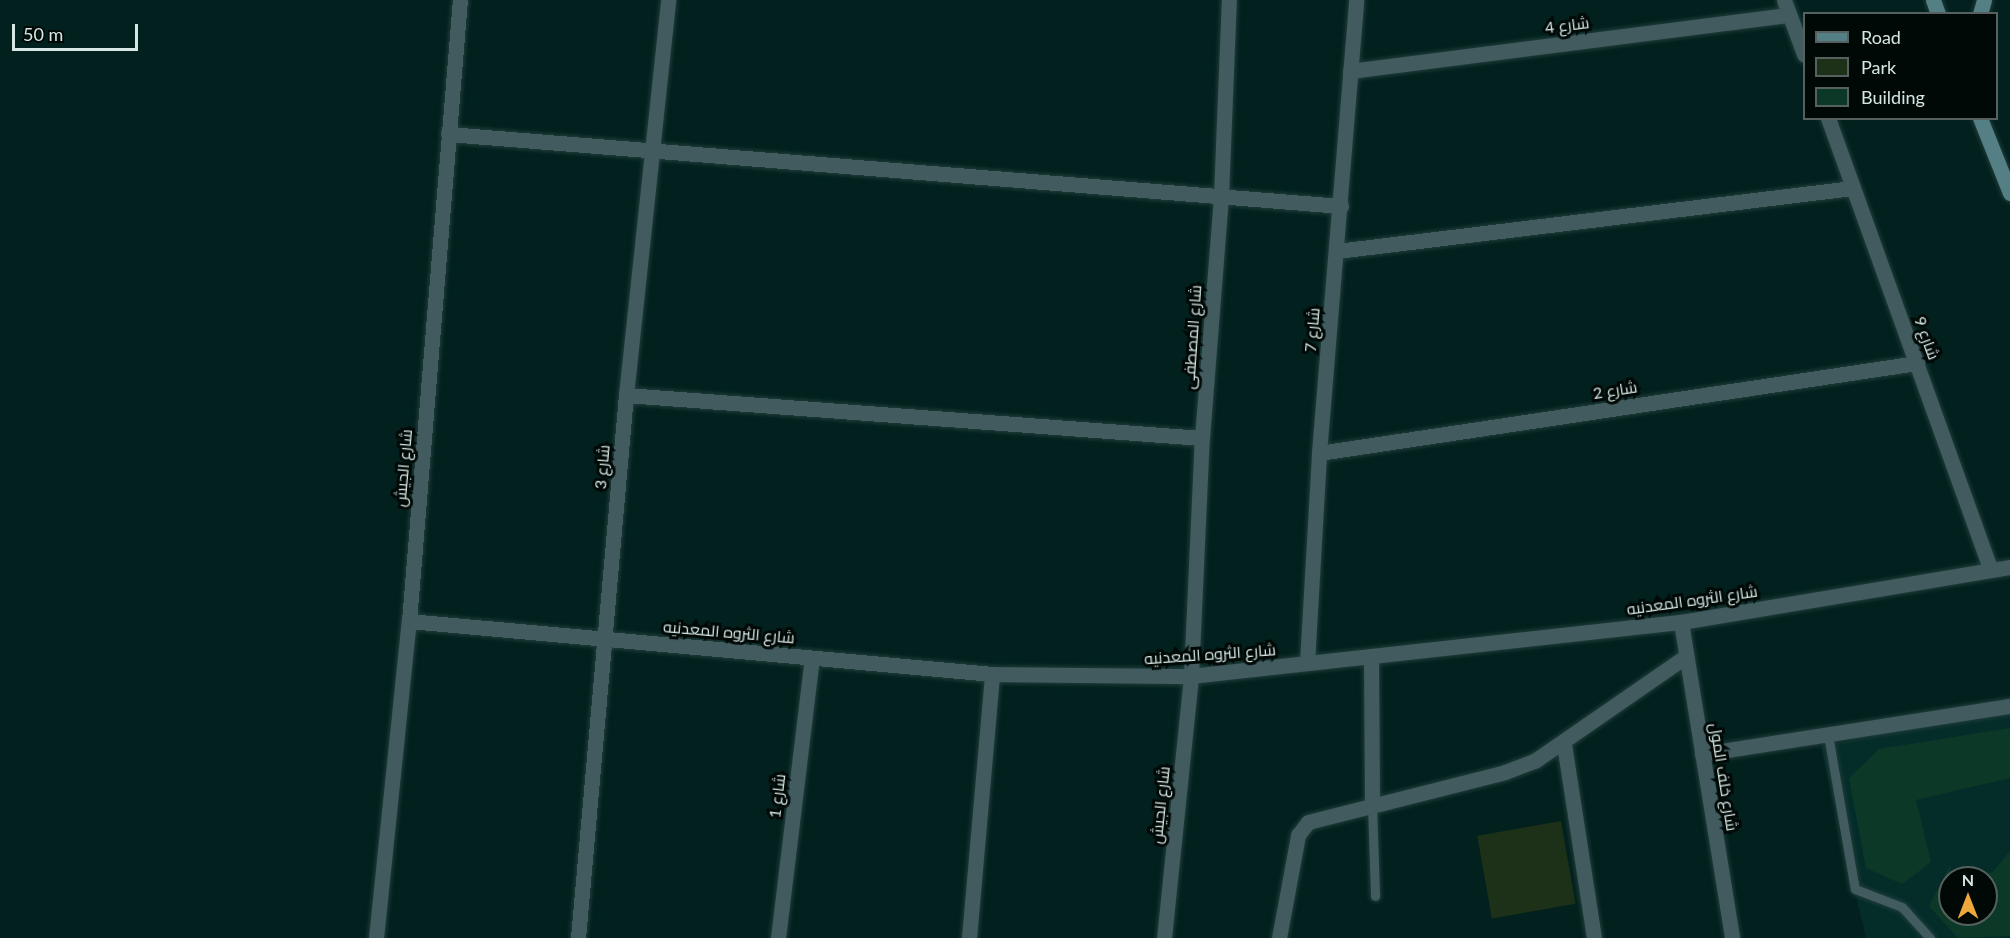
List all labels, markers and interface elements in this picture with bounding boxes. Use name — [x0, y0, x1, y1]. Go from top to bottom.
scale bar — [15, 12, 141, 50]
legend — [1803, 12, 1998, 120]
street label: شارع 4 — [1544, 13, 1590, 37]
text: 50 m — [23, 23, 63, 45]
text: Road — [1861, 26, 1901, 48]
text: Park — [1861, 56, 1896, 78]
text: Building — [1861, 86, 1925, 108]
street label: شارع المصطفى — [1179, 284, 1205, 390]
street label: شارع 7 — [1301, 307, 1323, 353]
street label: شارع 9 — [1910, 314, 1944, 362]
street label: شارع 2 — [1592, 377, 1638, 403]
street label: شارع الجيش — [390, 428, 416, 508]
street label: شارع 3 — [591, 444, 613, 490]
street label: شارع الثروه المعدنيه — [1625, 581, 1759, 619]
street label: شارع الثروه المعدنيه — [662, 617, 796, 647]
street label: شارع الثروه المعدنيه — [1144, 640, 1276, 668]
street label: شارع خلف المول — [1706, 722, 1742, 832]
street label: شارع الجيش — [1146, 765, 1174, 845]
street label: شارع 1 — [765, 773, 789, 819]
north arrow — [1938, 866, 1998, 926]
text: N — [1962, 870, 1974, 889]

